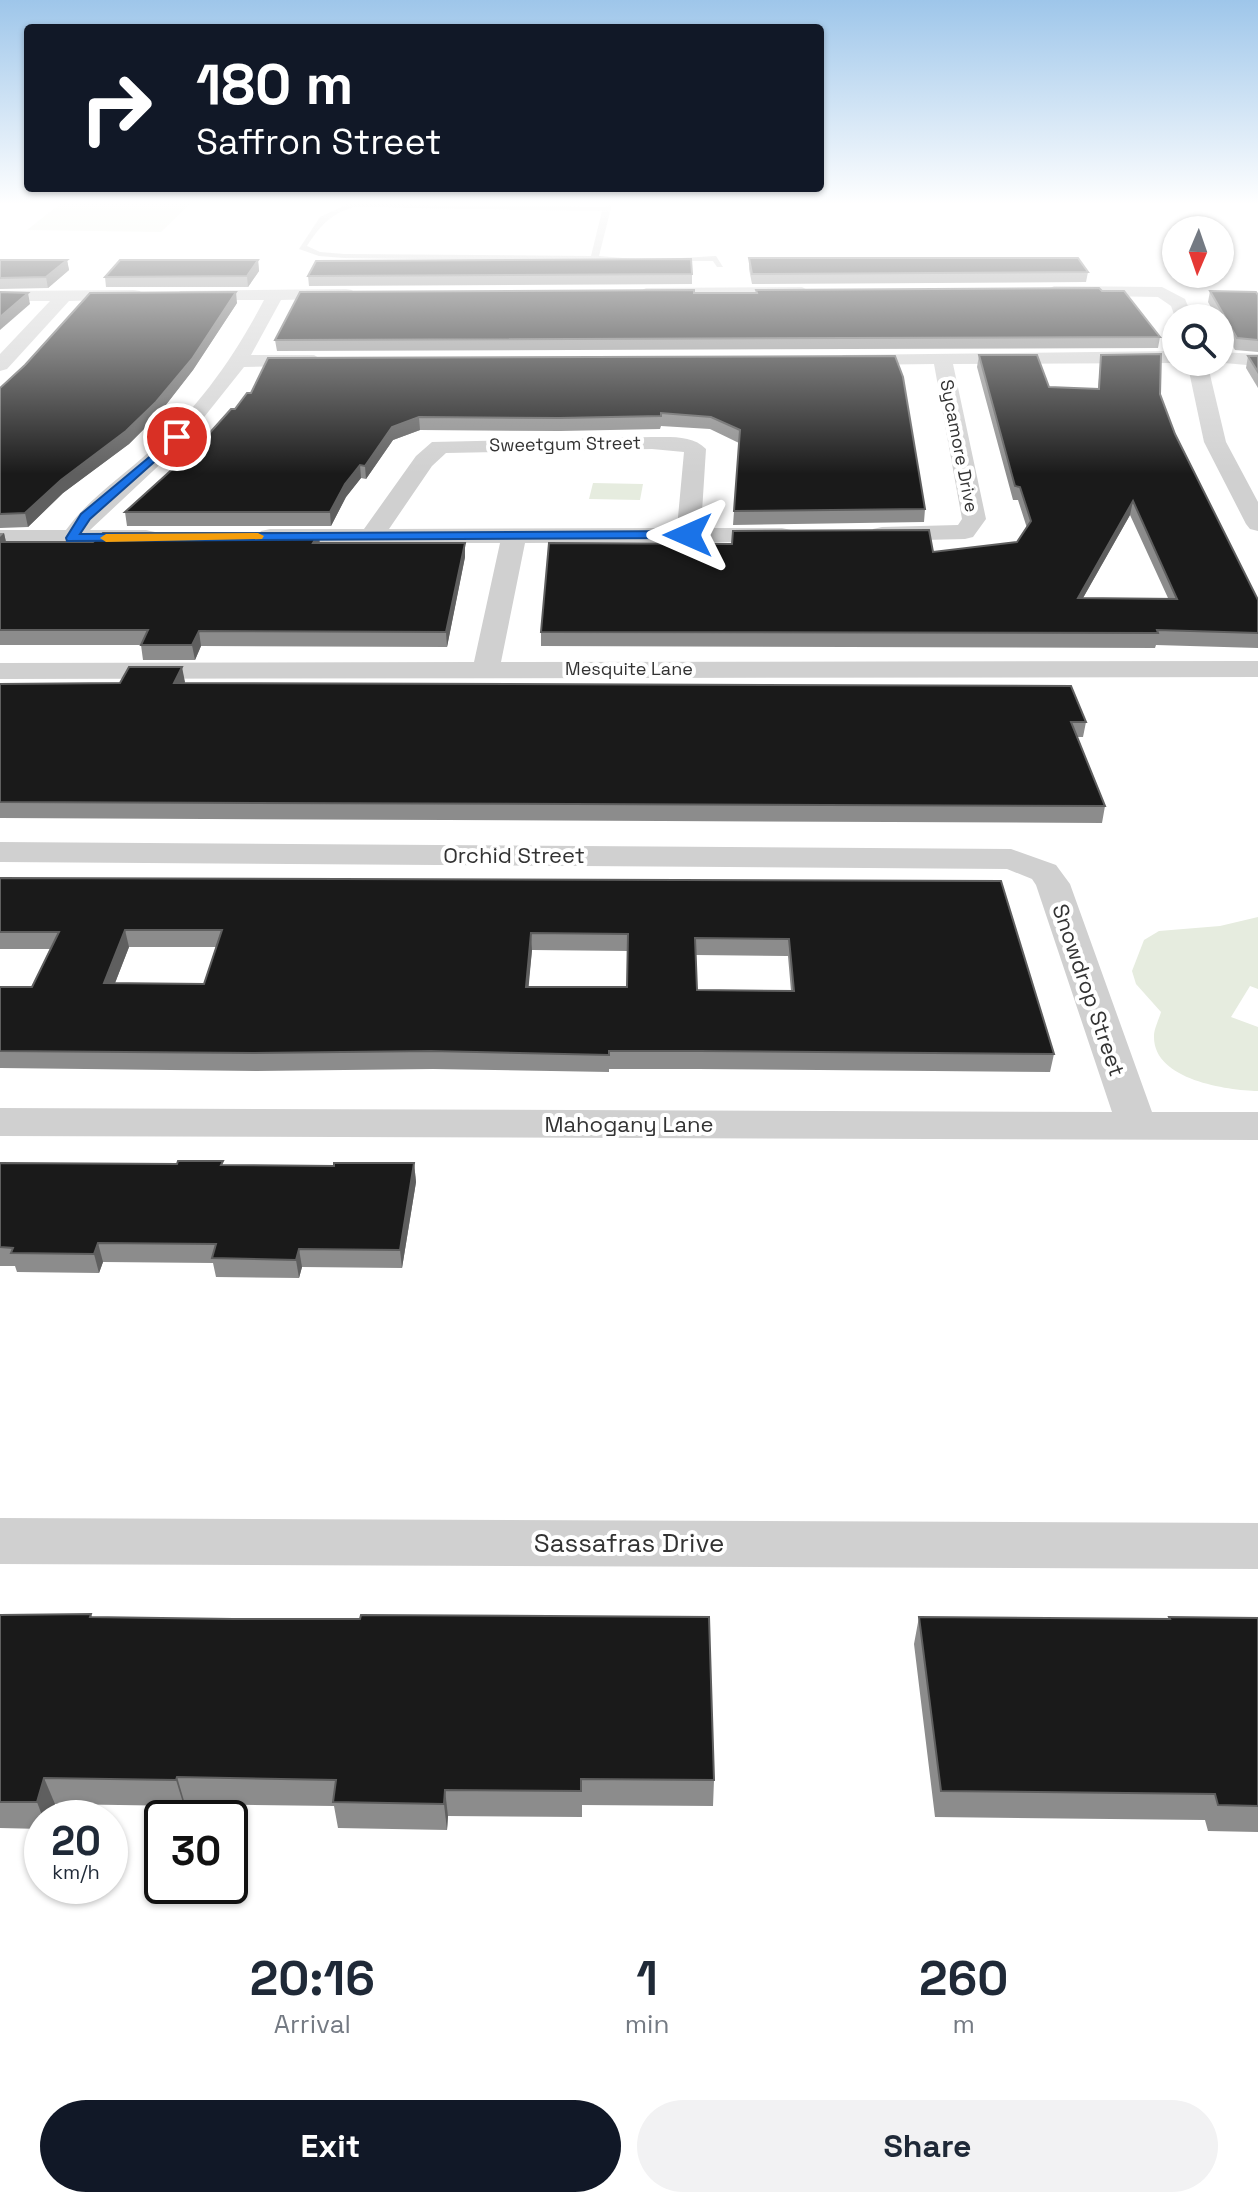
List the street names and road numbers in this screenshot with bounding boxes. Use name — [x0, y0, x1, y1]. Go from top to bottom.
street label: Sycamore Drive — [935, 378, 984, 514]
street label: Sweetgum Street — [489, 431, 641, 456]
street label: Mesquite Lane — [565, 657, 693, 680]
street label: Orchid Street — [443, 841, 585, 869]
street label: Snowdrop Street — [1046, 900, 1132, 1080]
street label: Mahogany Lane — [544, 1110, 714, 1138]
street label: Sassafras Drive — [534, 1526, 724, 1560]

